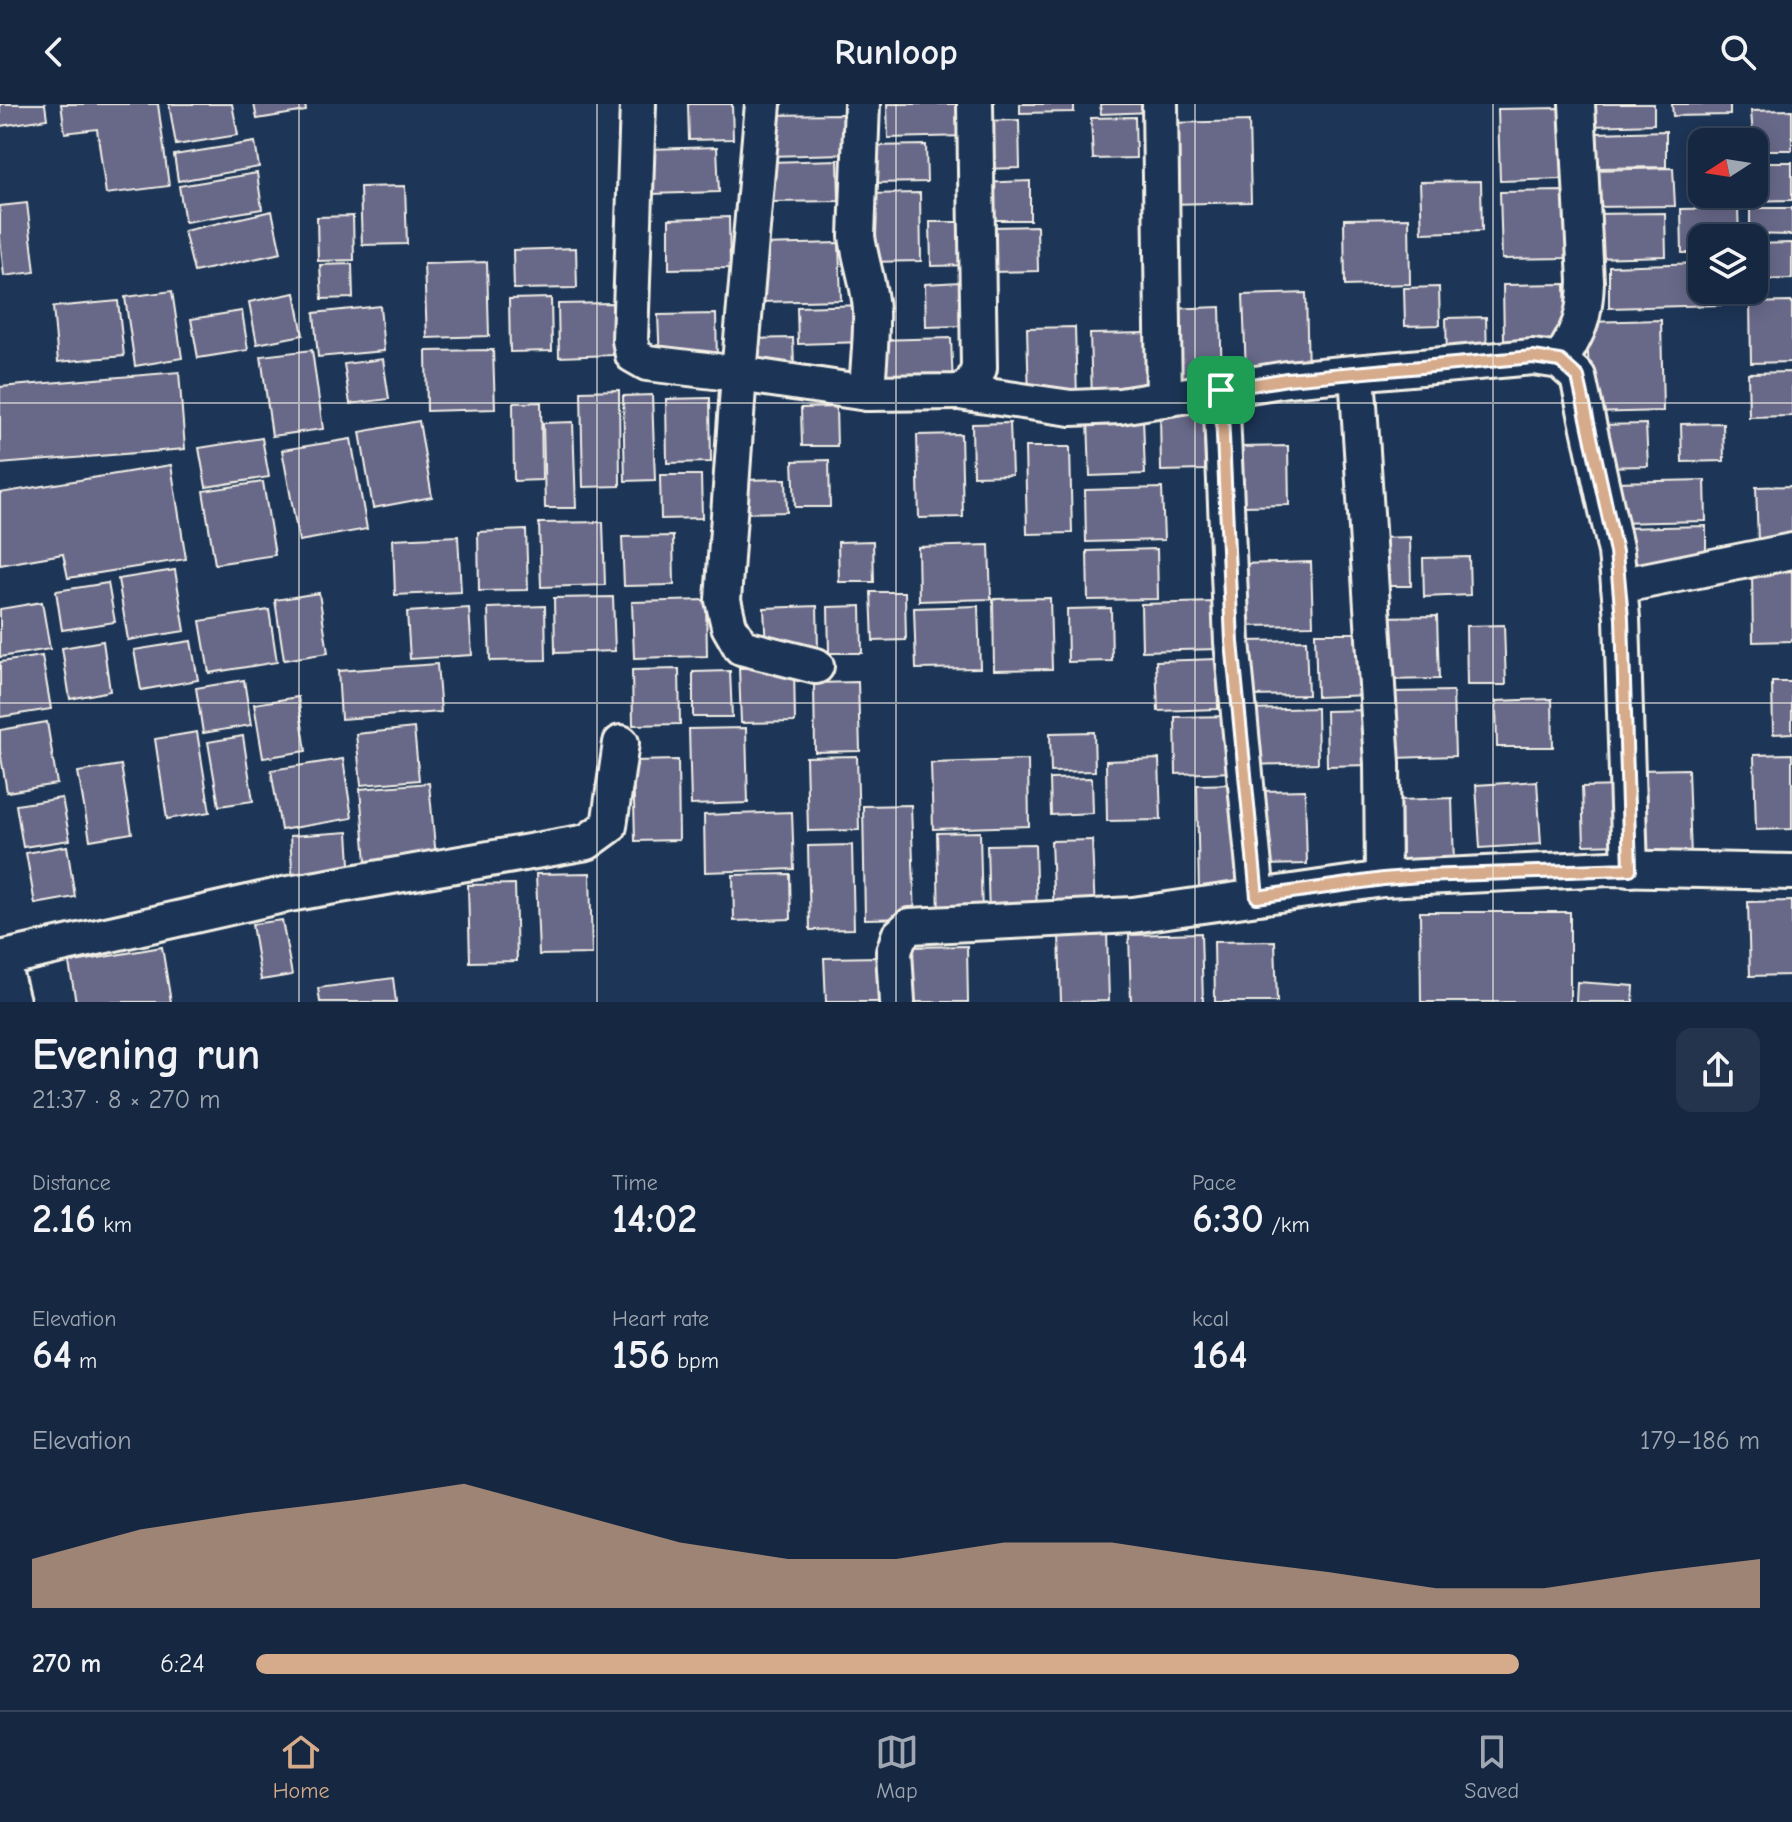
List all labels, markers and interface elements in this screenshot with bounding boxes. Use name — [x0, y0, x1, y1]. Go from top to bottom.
icon: back — [32, 30, 76, 74]
icon: search — [1716, 30, 1760, 74]
text: Runloop — [834, 32, 958, 73]
north arrow — [1688, 128, 1768, 208]
map controls — [1688, 128, 1768, 304]
button: layers — [1688, 224, 1768, 304]
pin — [1187, 356, 1255, 424]
icon: arrive — [1199, 368, 1243, 412]
button: share — [1676, 1028, 1760, 1112]
text: Evening run — [32, 1029, 260, 1080]
text: 21:37 · 8 × 270 m — [32, 1085, 220, 1115]
text: Distance — [32, 1170, 111, 1196]
text: Time — [612, 1170, 658, 1196]
text: Pace — [1192, 1170, 1236, 1196]
text: 2.16 — [32, 1196, 96, 1242]
text: 14:02 — [612, 1196, 697, 1242]
text: 6:30 — [1192, 1196, 1264, 1242]
text: km — [96, 1212, 132, 1238]
text: /km — [1264, 1212, 1310, 1238]
text: Elevation — [32, 1306, 116, 1332]
text: Heart rate — [612, 1306, 709, 1332]
text: kcal — [1192, 1306, 1229, 1332]
text: 64 — [32, 1332, 72, 1378]
text: 156 — [612, 1332, 670, 1378]
text: 164 — [1192, 1332, 1247, 1378]
text: m — [72, 1348, 97, 1374]
text: bpm — [670, 1348, 719, 1374]
text: Elevation — [32, 1426, 132, 1456]
text: 179–186 m — [1640, 1426, 1760, 1456]
text: 270 m — [32, 1649, 101, 1679]
text: 6:24 — [160, 1649, 205, 1679]
tab: Home — [273, 1730, 329, 1804]
tab: Map — [875, 1730, 919, 1804]
tab: Saved — [1464, 1730, 1519, 1804]

